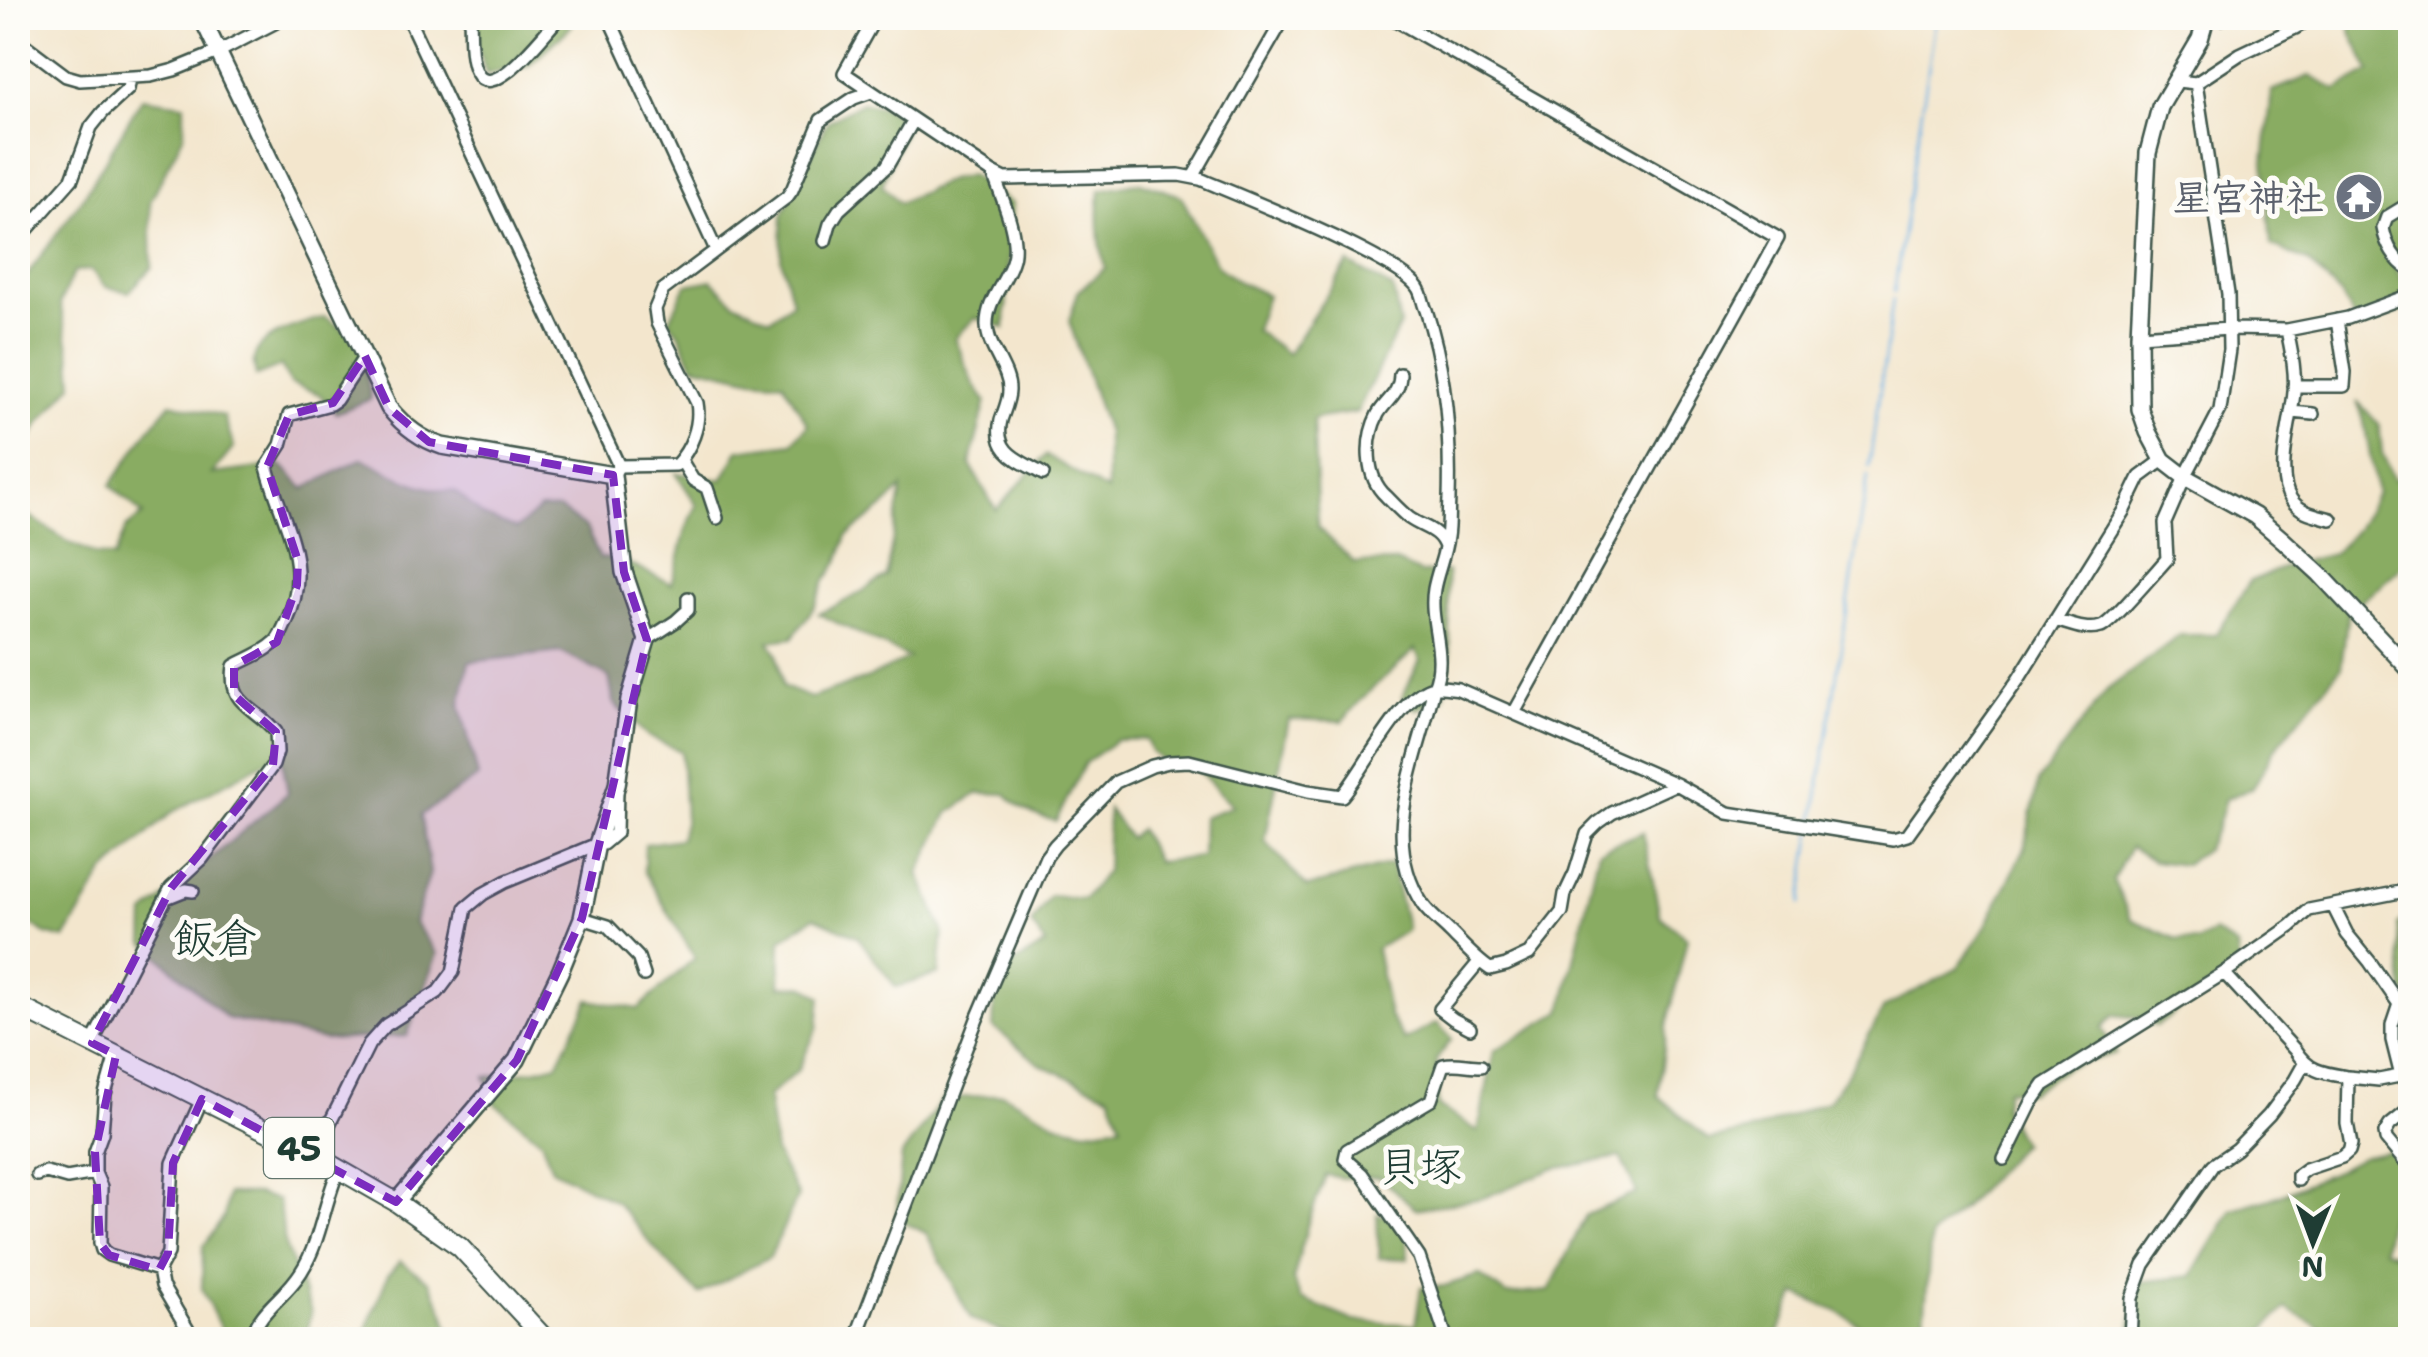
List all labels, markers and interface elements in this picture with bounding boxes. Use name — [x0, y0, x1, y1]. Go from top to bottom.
temple icon: 星宮神社 — [2333, 171, 2385, 223]
place label: 星宮神社 — [2172, 172, 2324, 223]
district label: 飯倉 — [173, 910, 257, 966]
road number: 45 — [264, 1118, 334, 1178]
district label: 貝塚 — [1378, 1138, 1462, 1194]
north arrow — [2263, 1192, 2363, 1292]
text: N — [2301, 1248, 2324, 1286]

